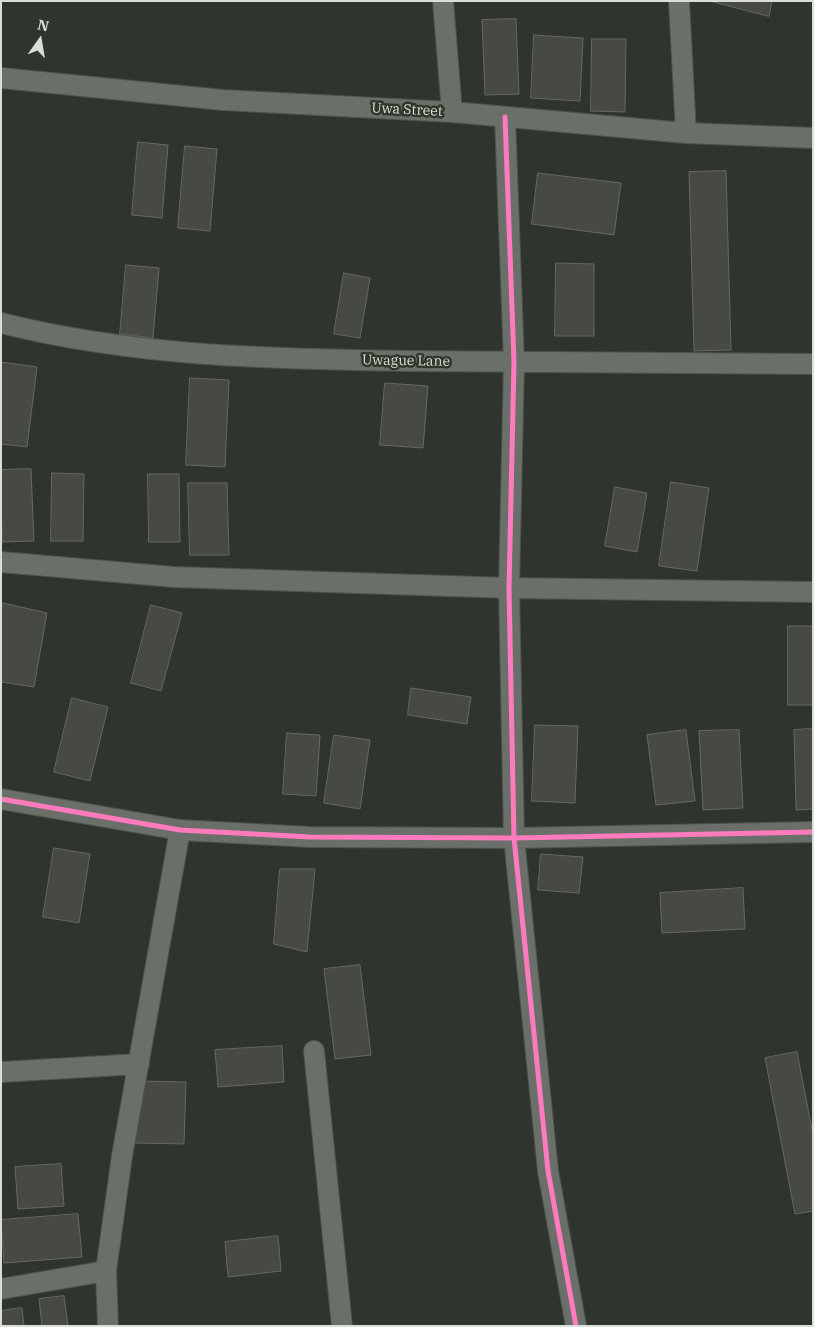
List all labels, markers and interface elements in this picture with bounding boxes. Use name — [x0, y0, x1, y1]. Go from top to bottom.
north arrow — [15, 15, 65, 65]
text: N — [36, 15, 51, 35]
street label: Uwa Street — [371, 100, 443, 120]
street label: Uwague Lane — [362, 352, 450, 370]

